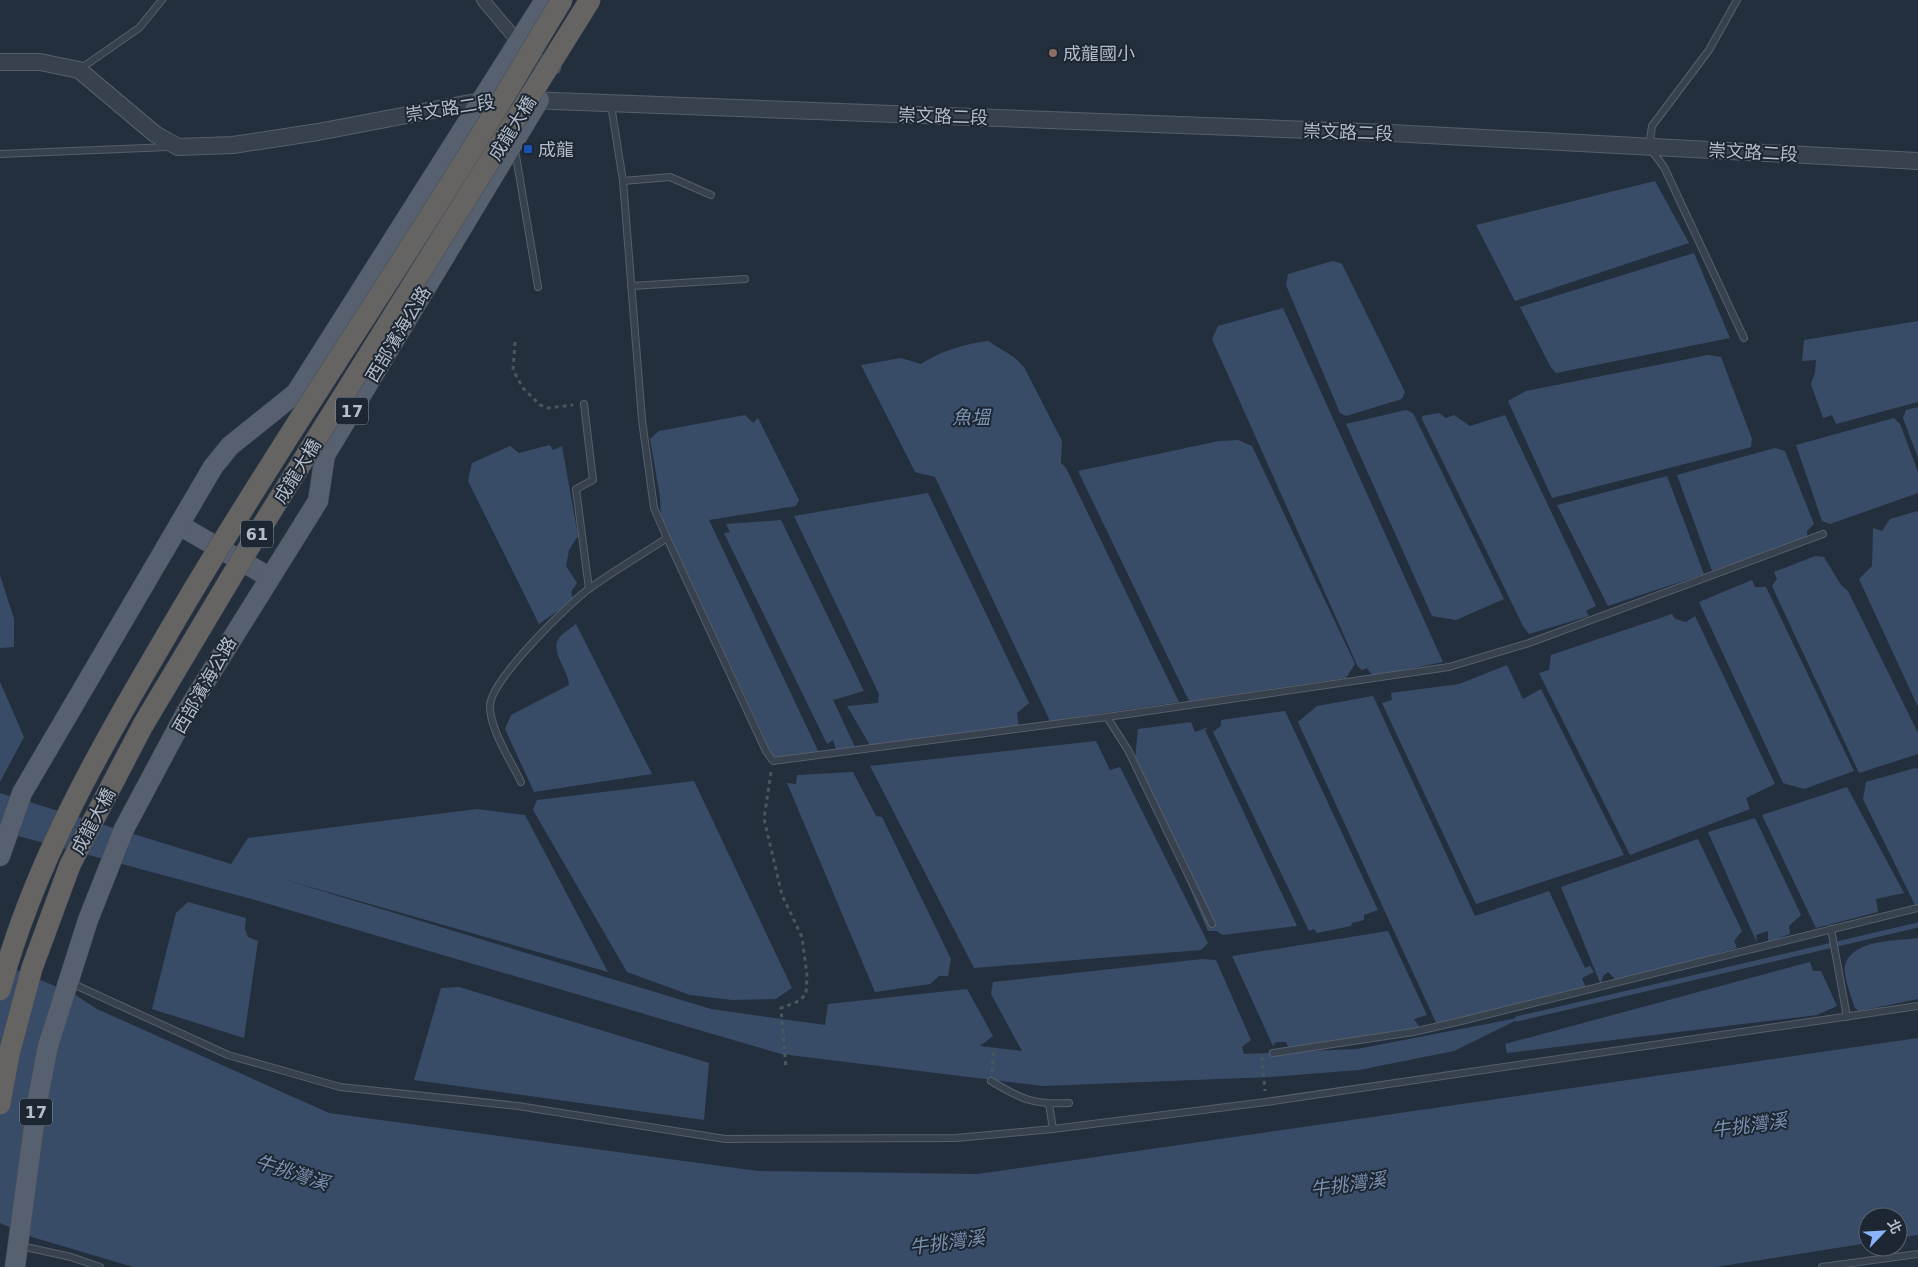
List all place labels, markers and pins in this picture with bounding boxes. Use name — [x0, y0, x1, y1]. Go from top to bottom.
place label: 成龍國小 — [1063, 43, 1135, 64]
marker: 成龍國小 — [1047, 47, 1059, 59]
place label: 成龍 — [538, 139, 574, 160]
marker: 成龍 — [522, 143, 534, 155]

